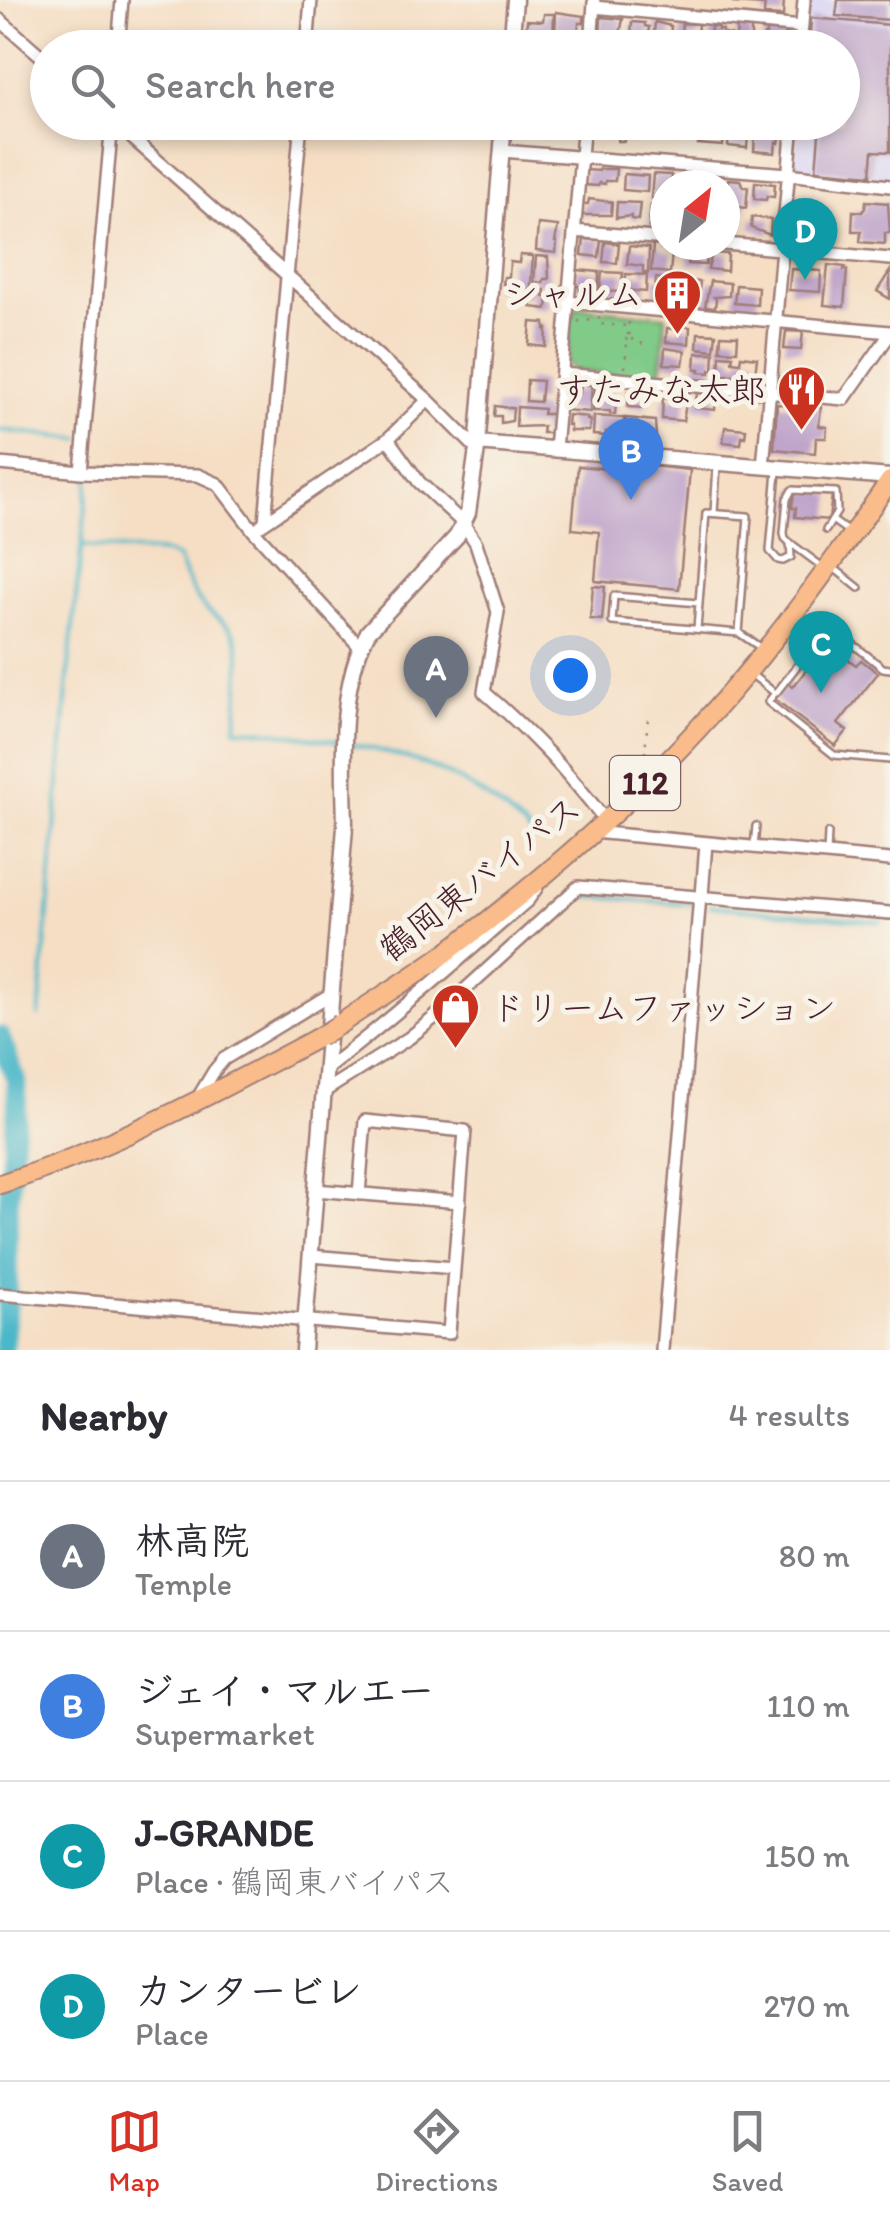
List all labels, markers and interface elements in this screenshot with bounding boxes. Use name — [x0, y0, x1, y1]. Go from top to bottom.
search box — [30, 30, 860, 140]
icon: search — [65, 58, 120, 113]
text: Search here — [145, 62, 336, 108]
north arrow — [650, 170, 740, 260]
pin: D — [772, 198, 838, 280]
building icon: シャルム — [652, 268, 704, 336]
place label: シャルム — [503, 273, 643, 315]
restaurant icon: すたみな太郎 — [775, 364, 827, 432]
place label: すたみな太郎 — [556, 369, 766, 411]
pin: B — [598, 418, 664, 500]
pin: C — [788, 610, 854, 693]
pin: A — [404, 636, 468, 718]
your location — [545, 650, 596, 701]
road number: 112 — [610, 756, 680, 810]
street label: 鶴岡東バイパス — [371, 786, 589, 970]
shop icon: ドリームファッション — [429, 982, 481, 1050]
place label: ドリームファッション — [490, 987, 837, 1029]
text: Nearby — [40, 1390, 167, 1441]
text: 4 results — [729, 1396, 850, 1434]
text: 林高院 — [135, 1518, 249, 1564]
text: A — [62, 1537, 83, 1575]
text: 80 m — [779, 1537, 850, 1575]
text: Temple — [135, 1565, 232, 1603]
text: ジェイ・マルエー — [135, 1668, 434, 1714]
text: B — [62, 1687, 83, 1725]
text: 110 m — [766, 1687, 850, 1725]
text: Supermarket — [135, 1715, 315, 1753]
text: J-GRANDE — [135, 1810, 314, 1856]
text: C — [62, 1837, 83, 1875]
text: 150 m — [765, 1837, 850, 1875]
text: Place · 鶴岡東バイパス — [135, 1863, 454, 1901]
text: カンタービレ — [135, 1968, 362, 2014]
text: D — [62, 1987, 83, 2025]
text: 270 m — [763, 1987, 850, 2025]
text: Place — [135, 2015, 209, 2053]
tab: Map — [107, 2104, 162, 2198]
tab: Directions — [375, 2104, 498, 2198]
tab: Saved — [712, 2104, 783, 2198]

